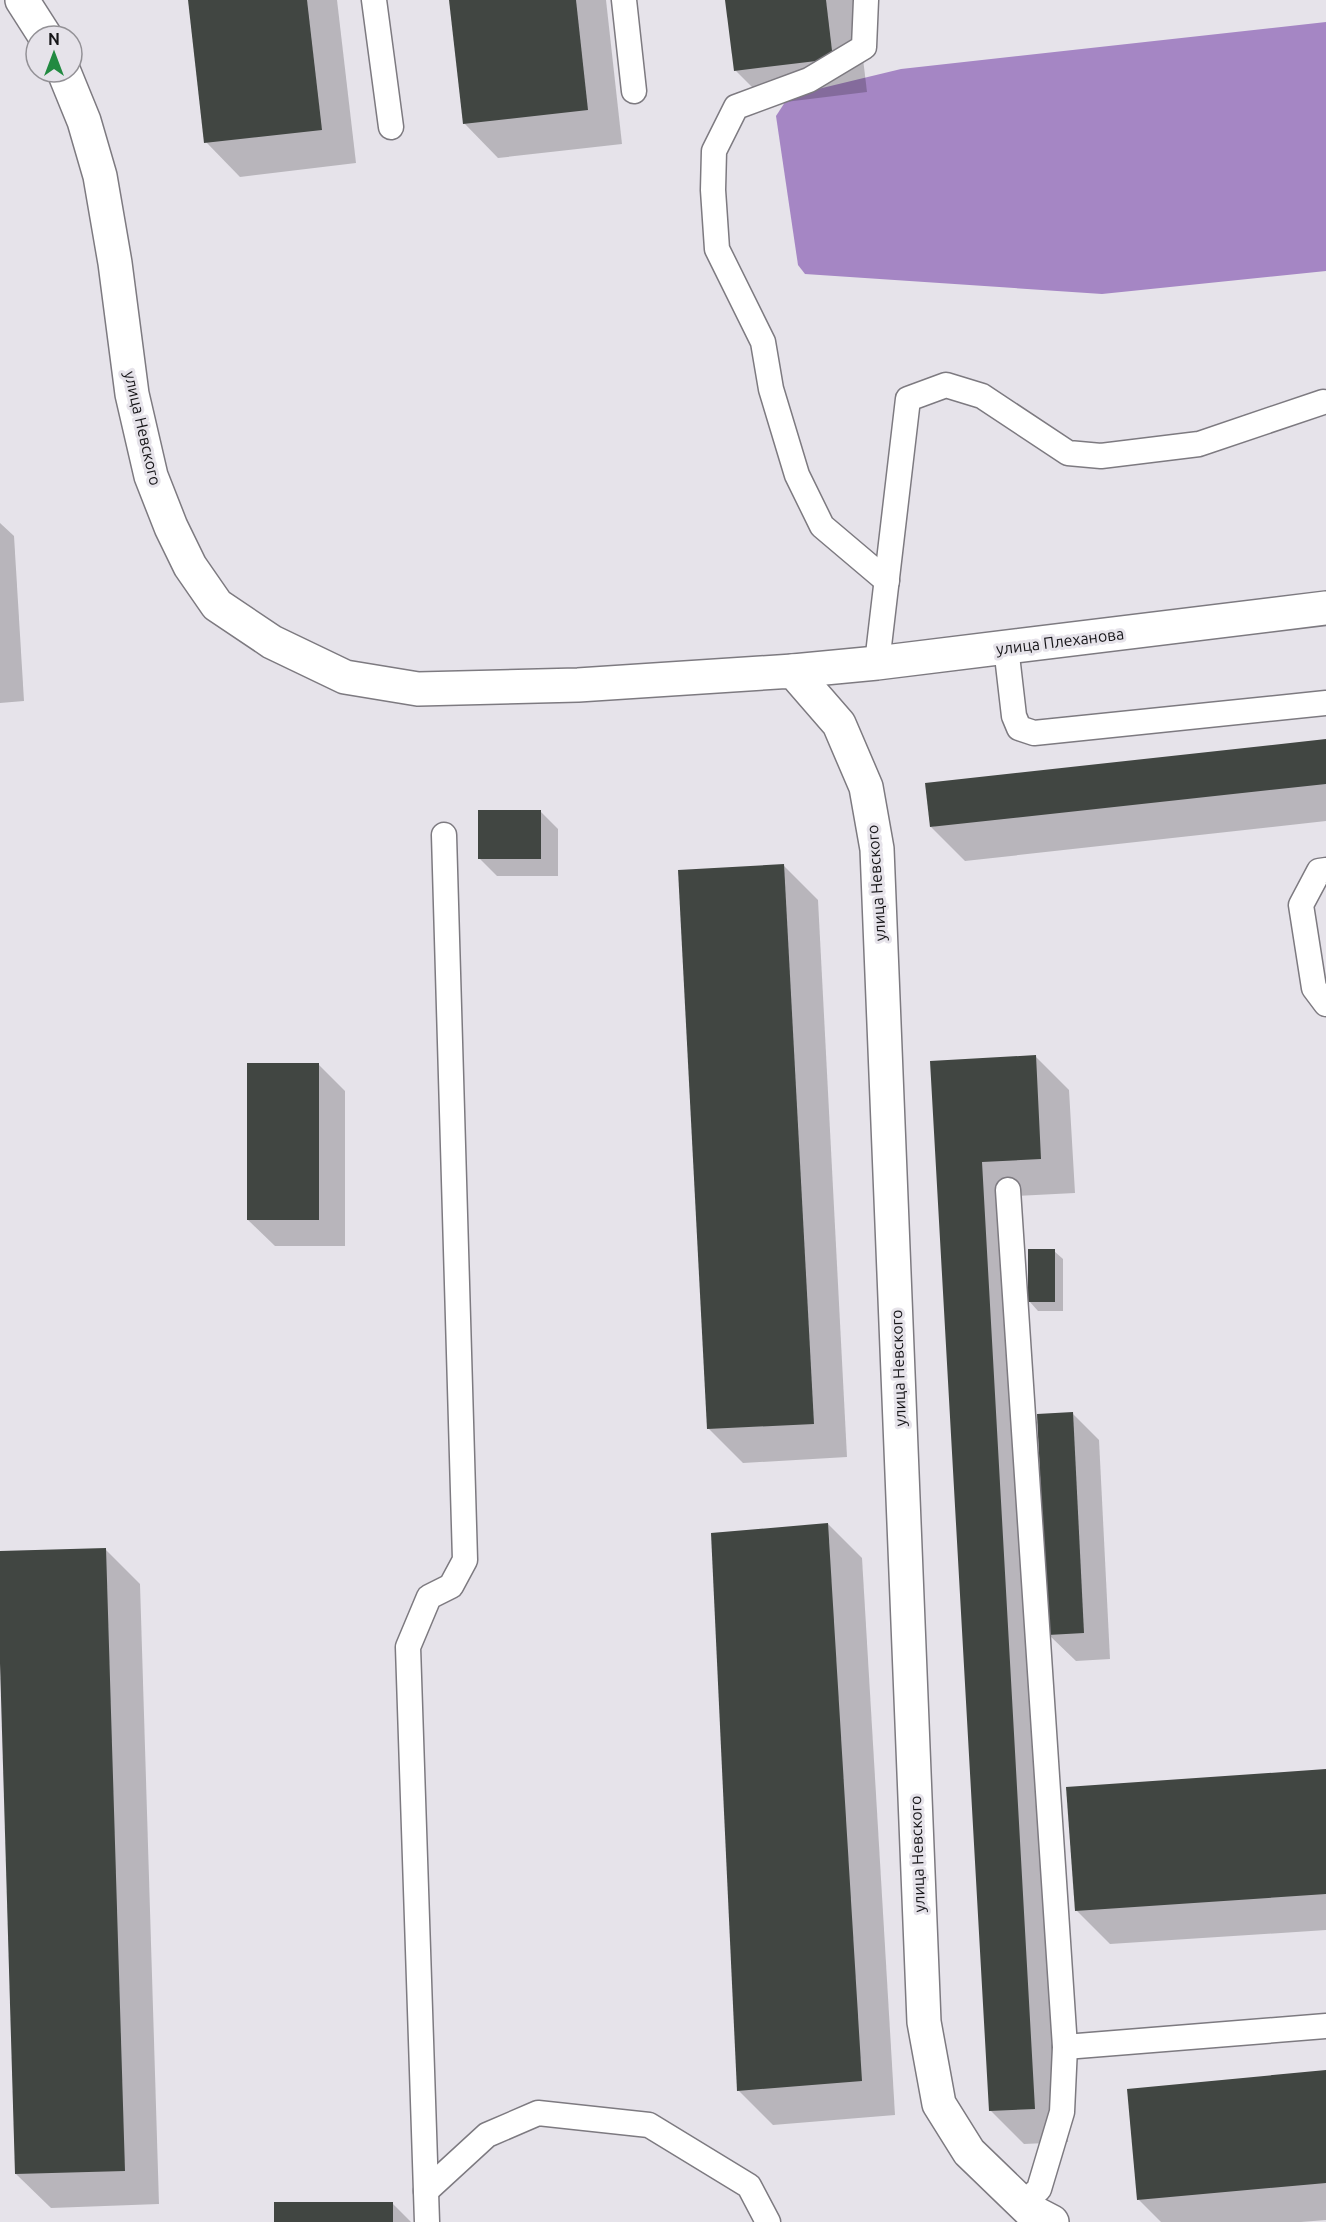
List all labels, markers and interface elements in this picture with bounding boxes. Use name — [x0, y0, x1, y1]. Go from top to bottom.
north arrow — [24, 24, 84, 84]
text: N — [48, 30, 60, 48]
street label: улица Невского — [121, 369, 165, 487]
street label: улица Плеханова — [995, 624, 1125, 658]
street label: улица Невского — [863, 824, 889, 942]
street label: улица Невского — [887, 1309, 909, 1427]
street label: улица Невского — [906, 1795, 928, 1913]

